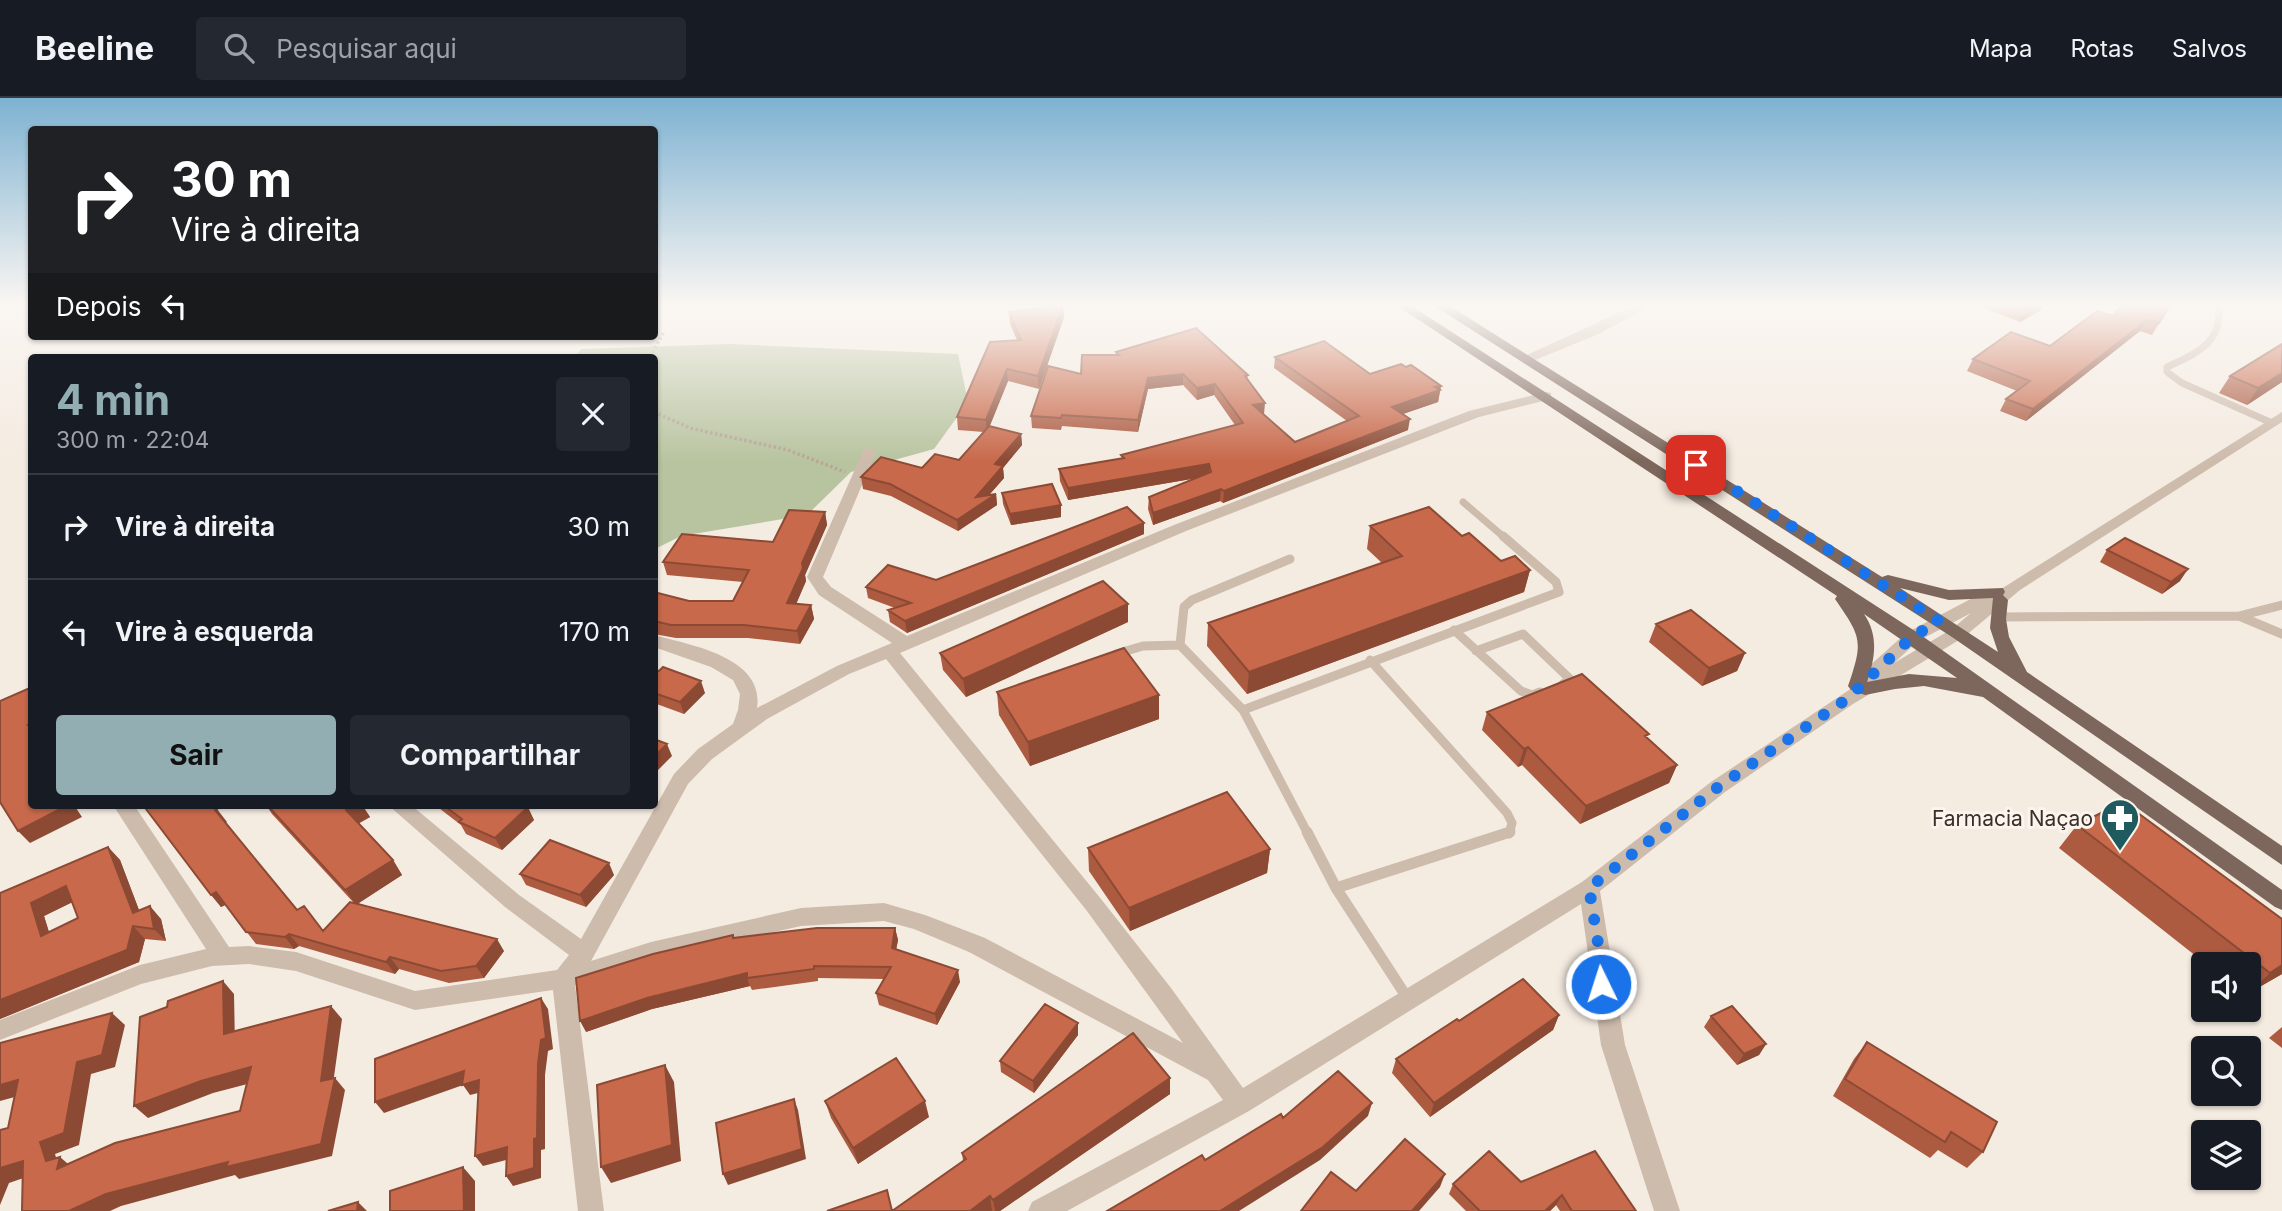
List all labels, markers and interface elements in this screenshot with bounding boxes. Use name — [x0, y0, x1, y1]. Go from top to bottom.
search box — [196, 17, 686, 80]
text: Beeline — [35, 28, 154, 68]
icon: search — [220, 29, 258, 67]
text: Pesquisar aqui — [276, 33, 457, 64]
text: Mapa — [1969, 34, 2033, 63]
text: Rotas — [2071, 34, 2134, 63]
text: Salvos — [2172, 34, 2247, 63]
text: 30 m — [171, 150, 292, 209]
icon: right — [56, 154, 147, 245]
text: Vire à direita — [171, 210, 361, 249]
icon: left — [155, 287, 193, 325]
text: Depois — [56, 291, 141, 322]
text: 4 min — [56, 374, 170, 425]
button: close — [556, 377, 630, 451]
text: 300 m · 22:04 — [56, 426, 209, 454]
pin — [1666, 435, 1726, 495]
icon: arrive — [1677, 446, 1715, 484]
icon: right — [56, 508, 94, 546]
text: Vire à direita — [115, 511, 275, 542]
text: 30 m — [567, 511, 630, 542]
icon: left — [56, 613, 94, 651]
text: Vire à esquerda — [115, 616, 314, 647]
text: 170 m — [559, 616, 630, 647]
button: Sair — [56, 715, 336, 795]
button: Compartilhar — [350, 715, 630, 795]
pharmacy icon: Farmacia Naçao — [2099, 797, 2141, 852]
place label: Farmacia Naçao — [1932, 806, 2093, 831]
position arrow — [1564, 947, 1638, 1021]
map controls — [2191, 952, 2261, 1190]
button: sound — [2191, 952, 2261, 1022]
button: search — [2191, 1036, 2261, 1106]
button: layers — [2191, 1120, 2261, 1190]

